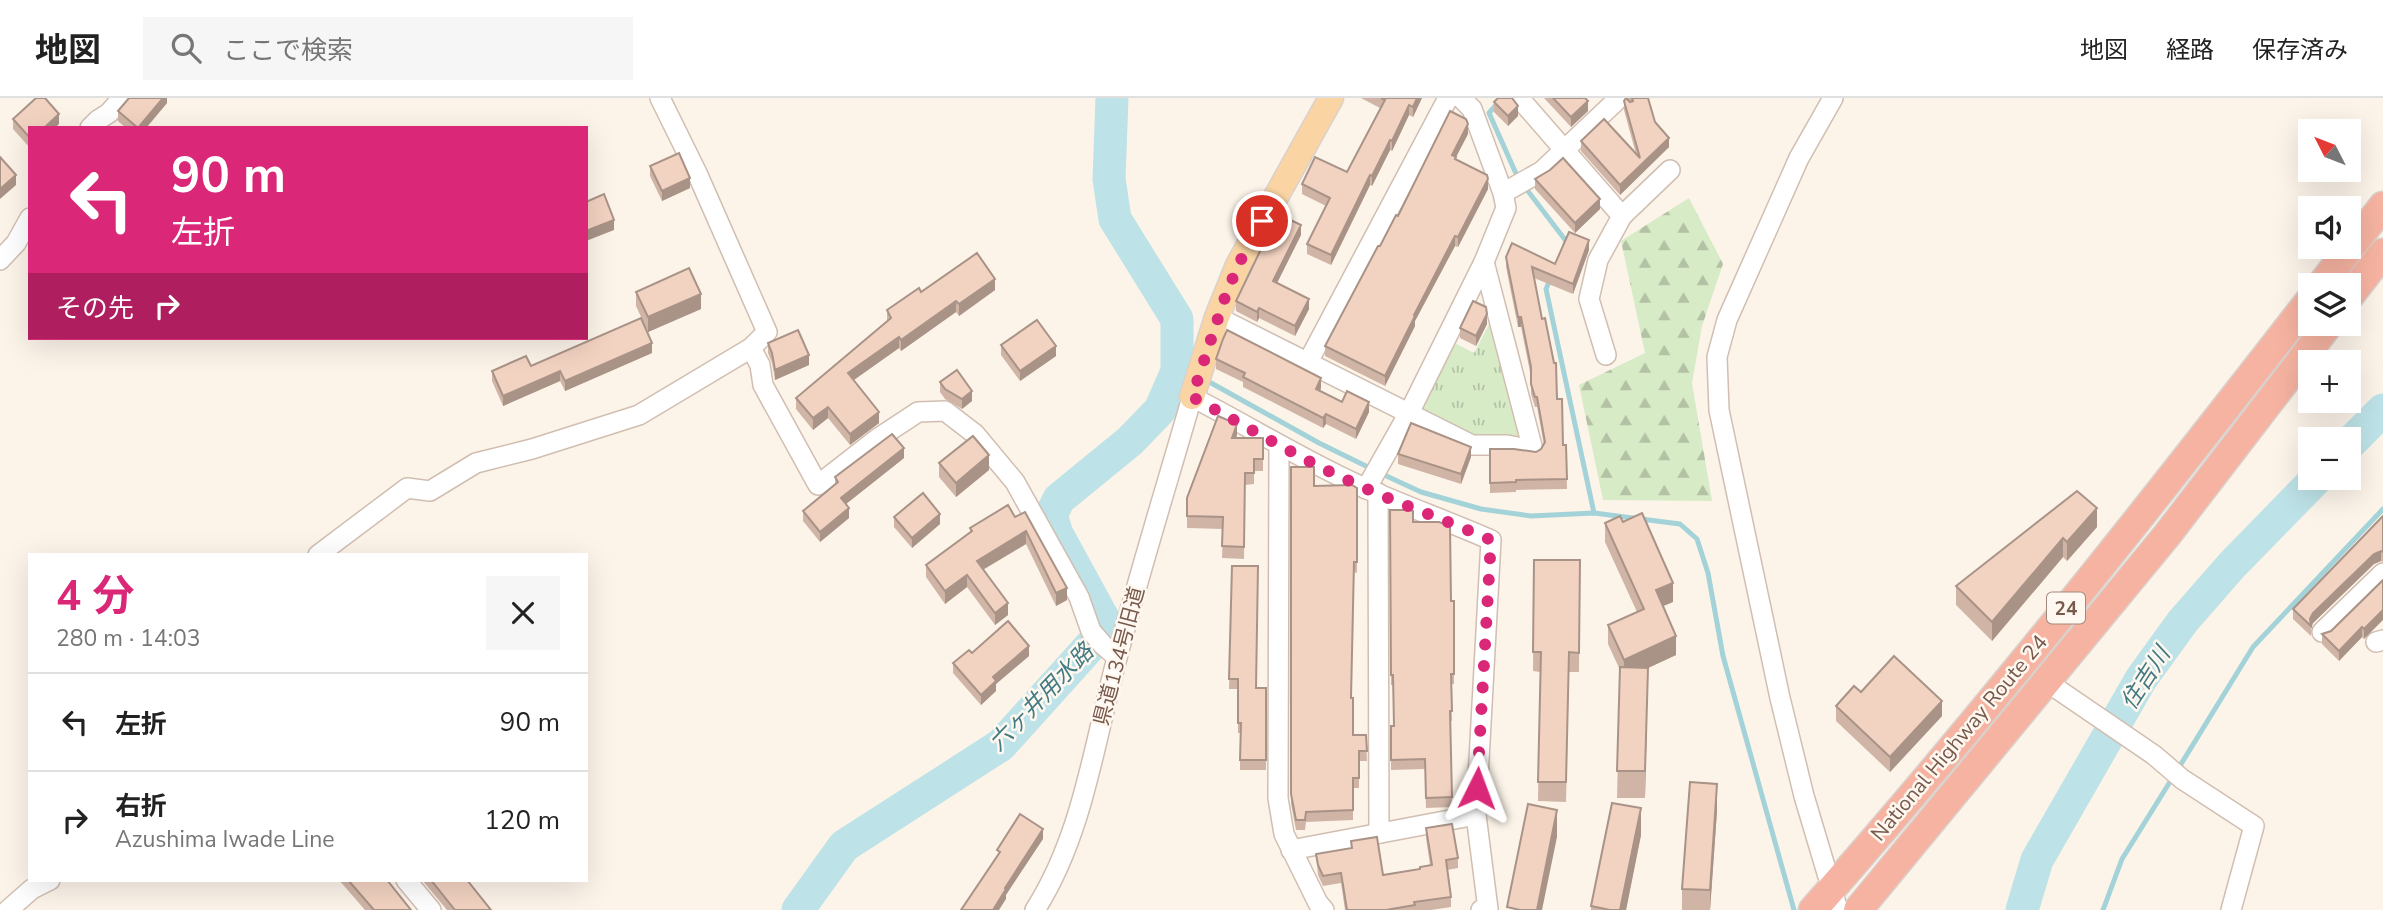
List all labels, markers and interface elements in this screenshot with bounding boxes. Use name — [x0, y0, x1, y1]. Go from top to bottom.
search box — [143, 17, 633, 80]
text: 地図 — [35, 28, 101, 73]
icon: search — [167, 29, 205, 67]
text: ここで検索 — [223, 33, 353, 68]
text: 地図 — [2080, 34, 2128, 66]
text: 経路 — [2166, 34, 2214, 66]
text: 保存済み — [2252, 34, 2348, 66]
north arrow — [2298, 119, 2361, 182]
map controls — [2298, 119, 2361, 490]
text: 90 m — [171, 142, 286, 209]
icon: left — [56, 154, 147, 245]
pin — [1232, 191, 1292, 251]
button: sound — [2298, 196, 2361, 259]
icon: arrive — [1243, 202, 1281, 240]
text: 左折 — [171, 211, 235, 254]
button: layers — [2298, 273, 2361, 336]
icon: right — [148, 287, 186, 325]
text: その先 — [56, 291, 134, 326]
button: + — [2298, 350, 2361, 413]
button: − — [2298, 427, 2361, 490]
text: 4 分 — [56, 568, 135, 625]
button: close — [486, 576, 560, 650]
street label: 県道134号旧道 — [1087, 583, 1151, 729]
road number: 24 — [2047, 593, 2085, 624]
text: 280 m · 14:03 — [56, 623, 201, 654]
street label: National Highway Route 24 — [1864, 629, 2054, 847]
water label: 六ヶ井用水路 — [982, 636, 1102, 758]
water label: 住吉川 — [2114, 638, 2179, 716]
icon: left — [56, 703, 94, 741]
text: 90 m — [500, 705, 560, 740]
text: 左折 — [115, 707, 167, 742]
position arrow — [1440, 751, 1514, 825]
text: 右折 — [115, 789, 167, 824]
icon: right — [56, 801, 94, 839]
text: 120 m — [484, 803, 560, 838]
text: Azushima Iwade Line — [115, 824, 334, 855]

